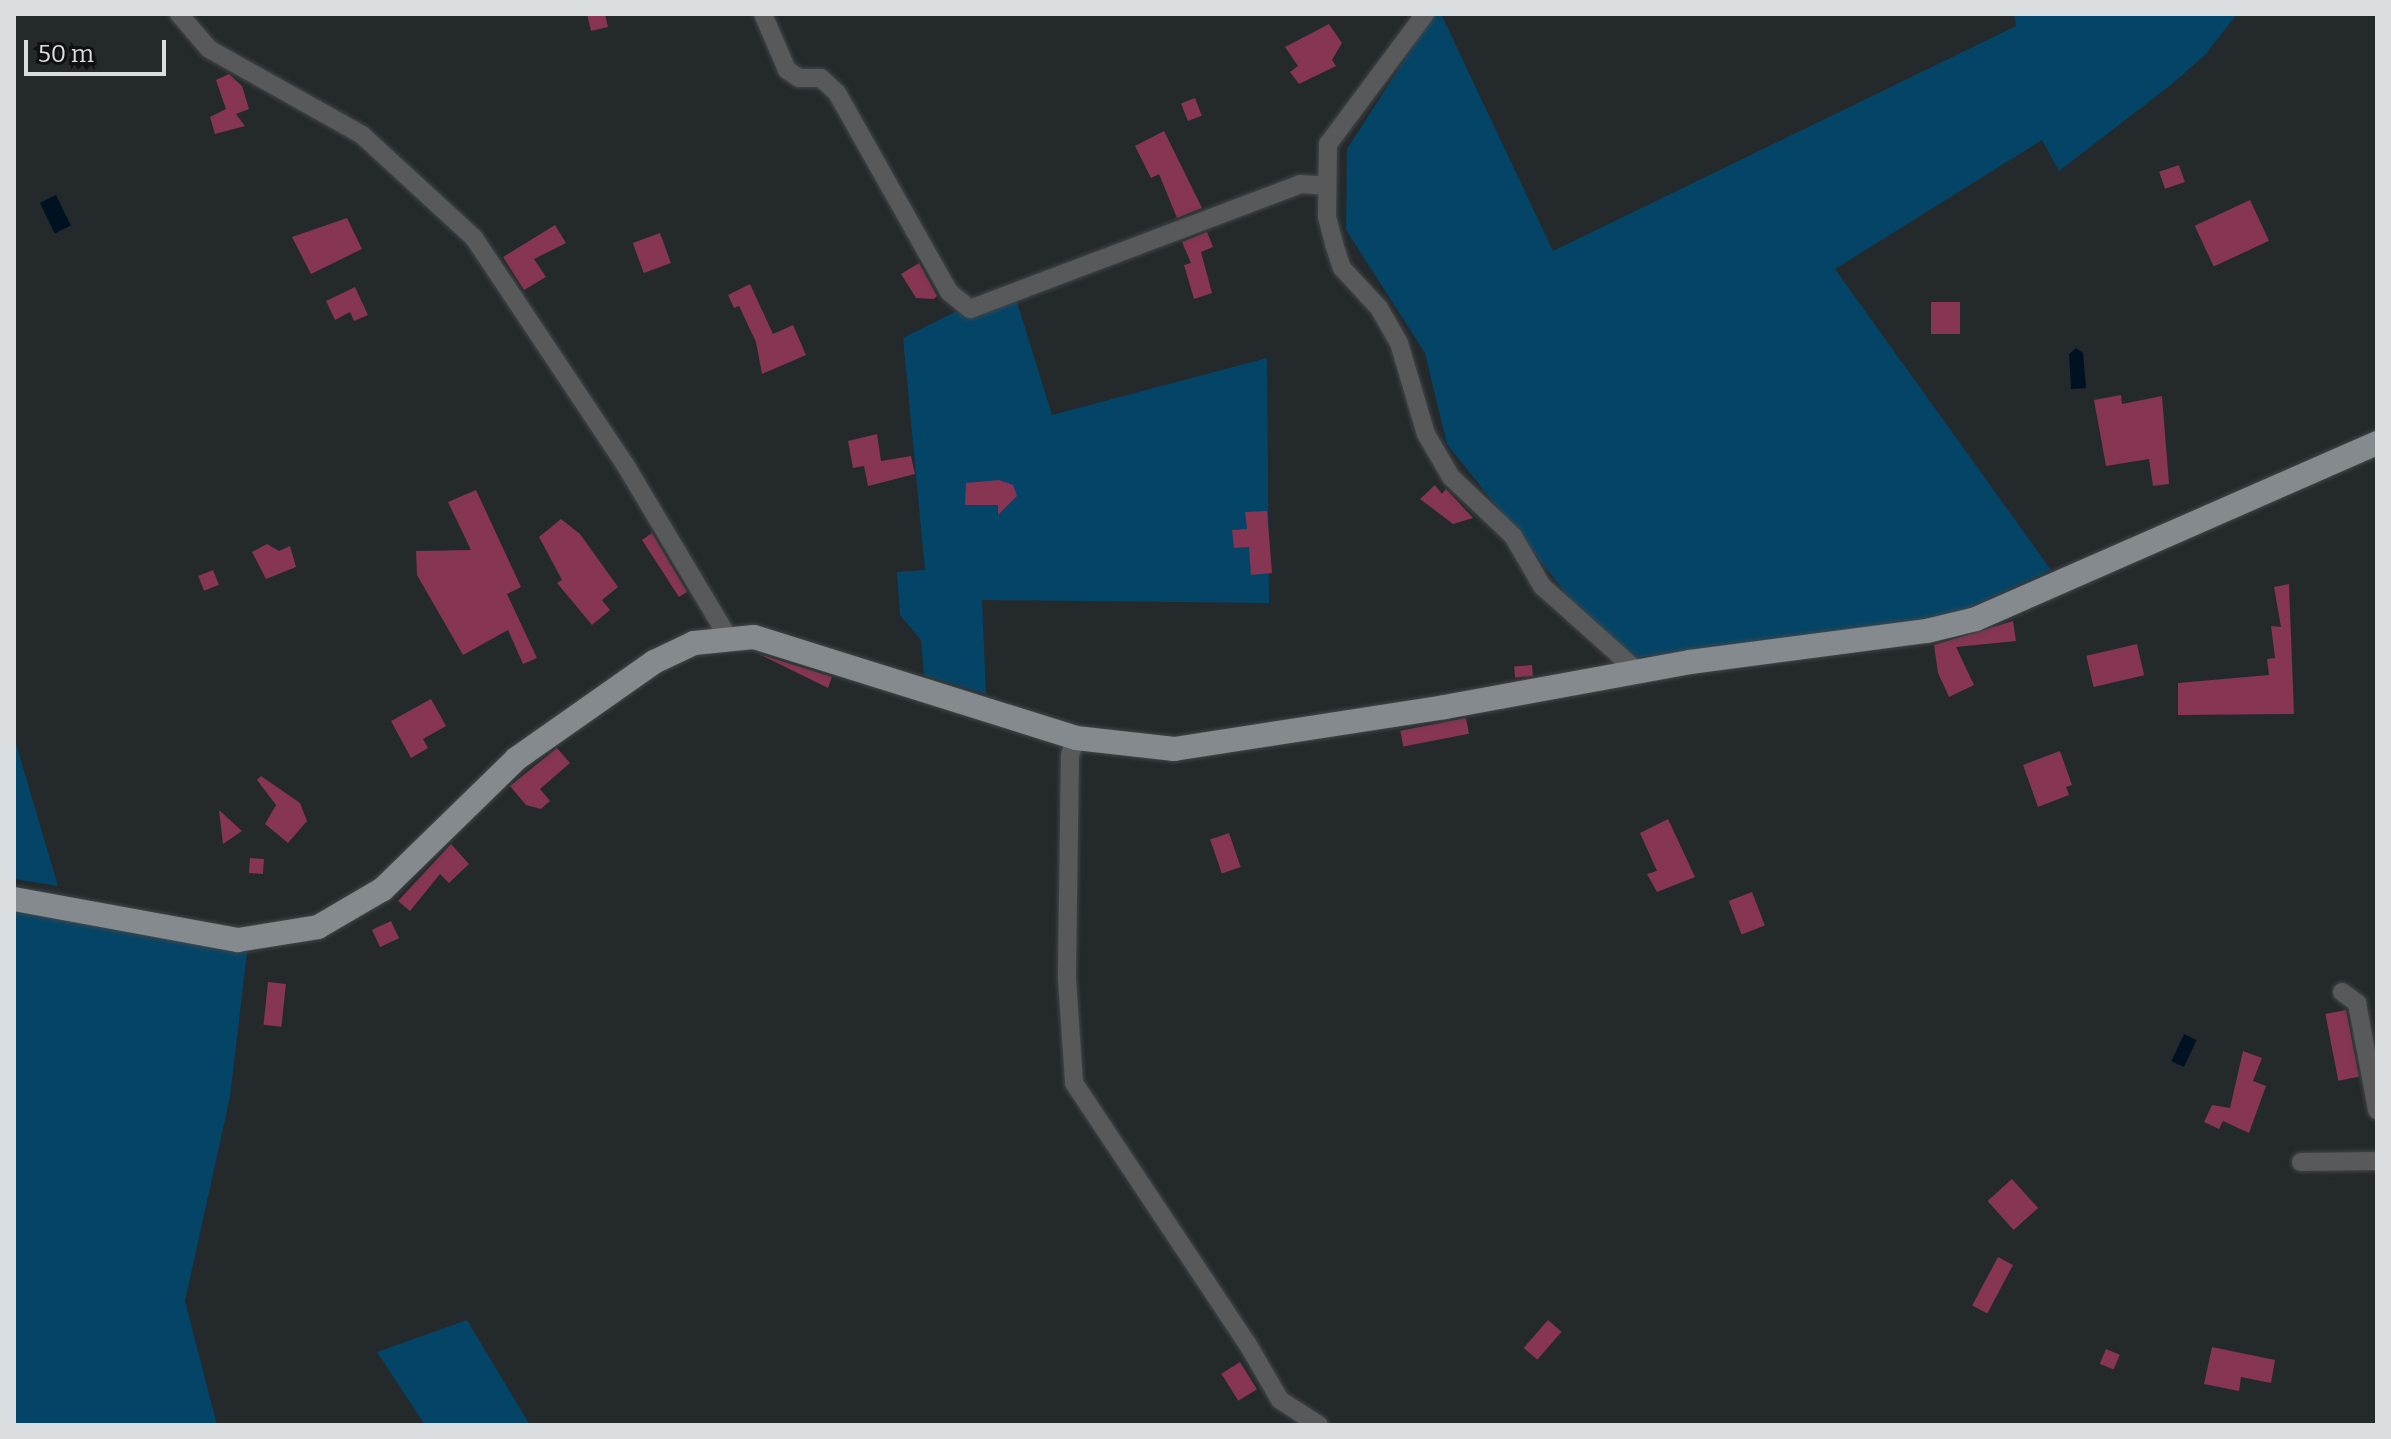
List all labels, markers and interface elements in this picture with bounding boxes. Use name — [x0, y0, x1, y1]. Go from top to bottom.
scale bar — [28, 24, 170, 74]
text: 50 m — [38, 40, 94, 68]

